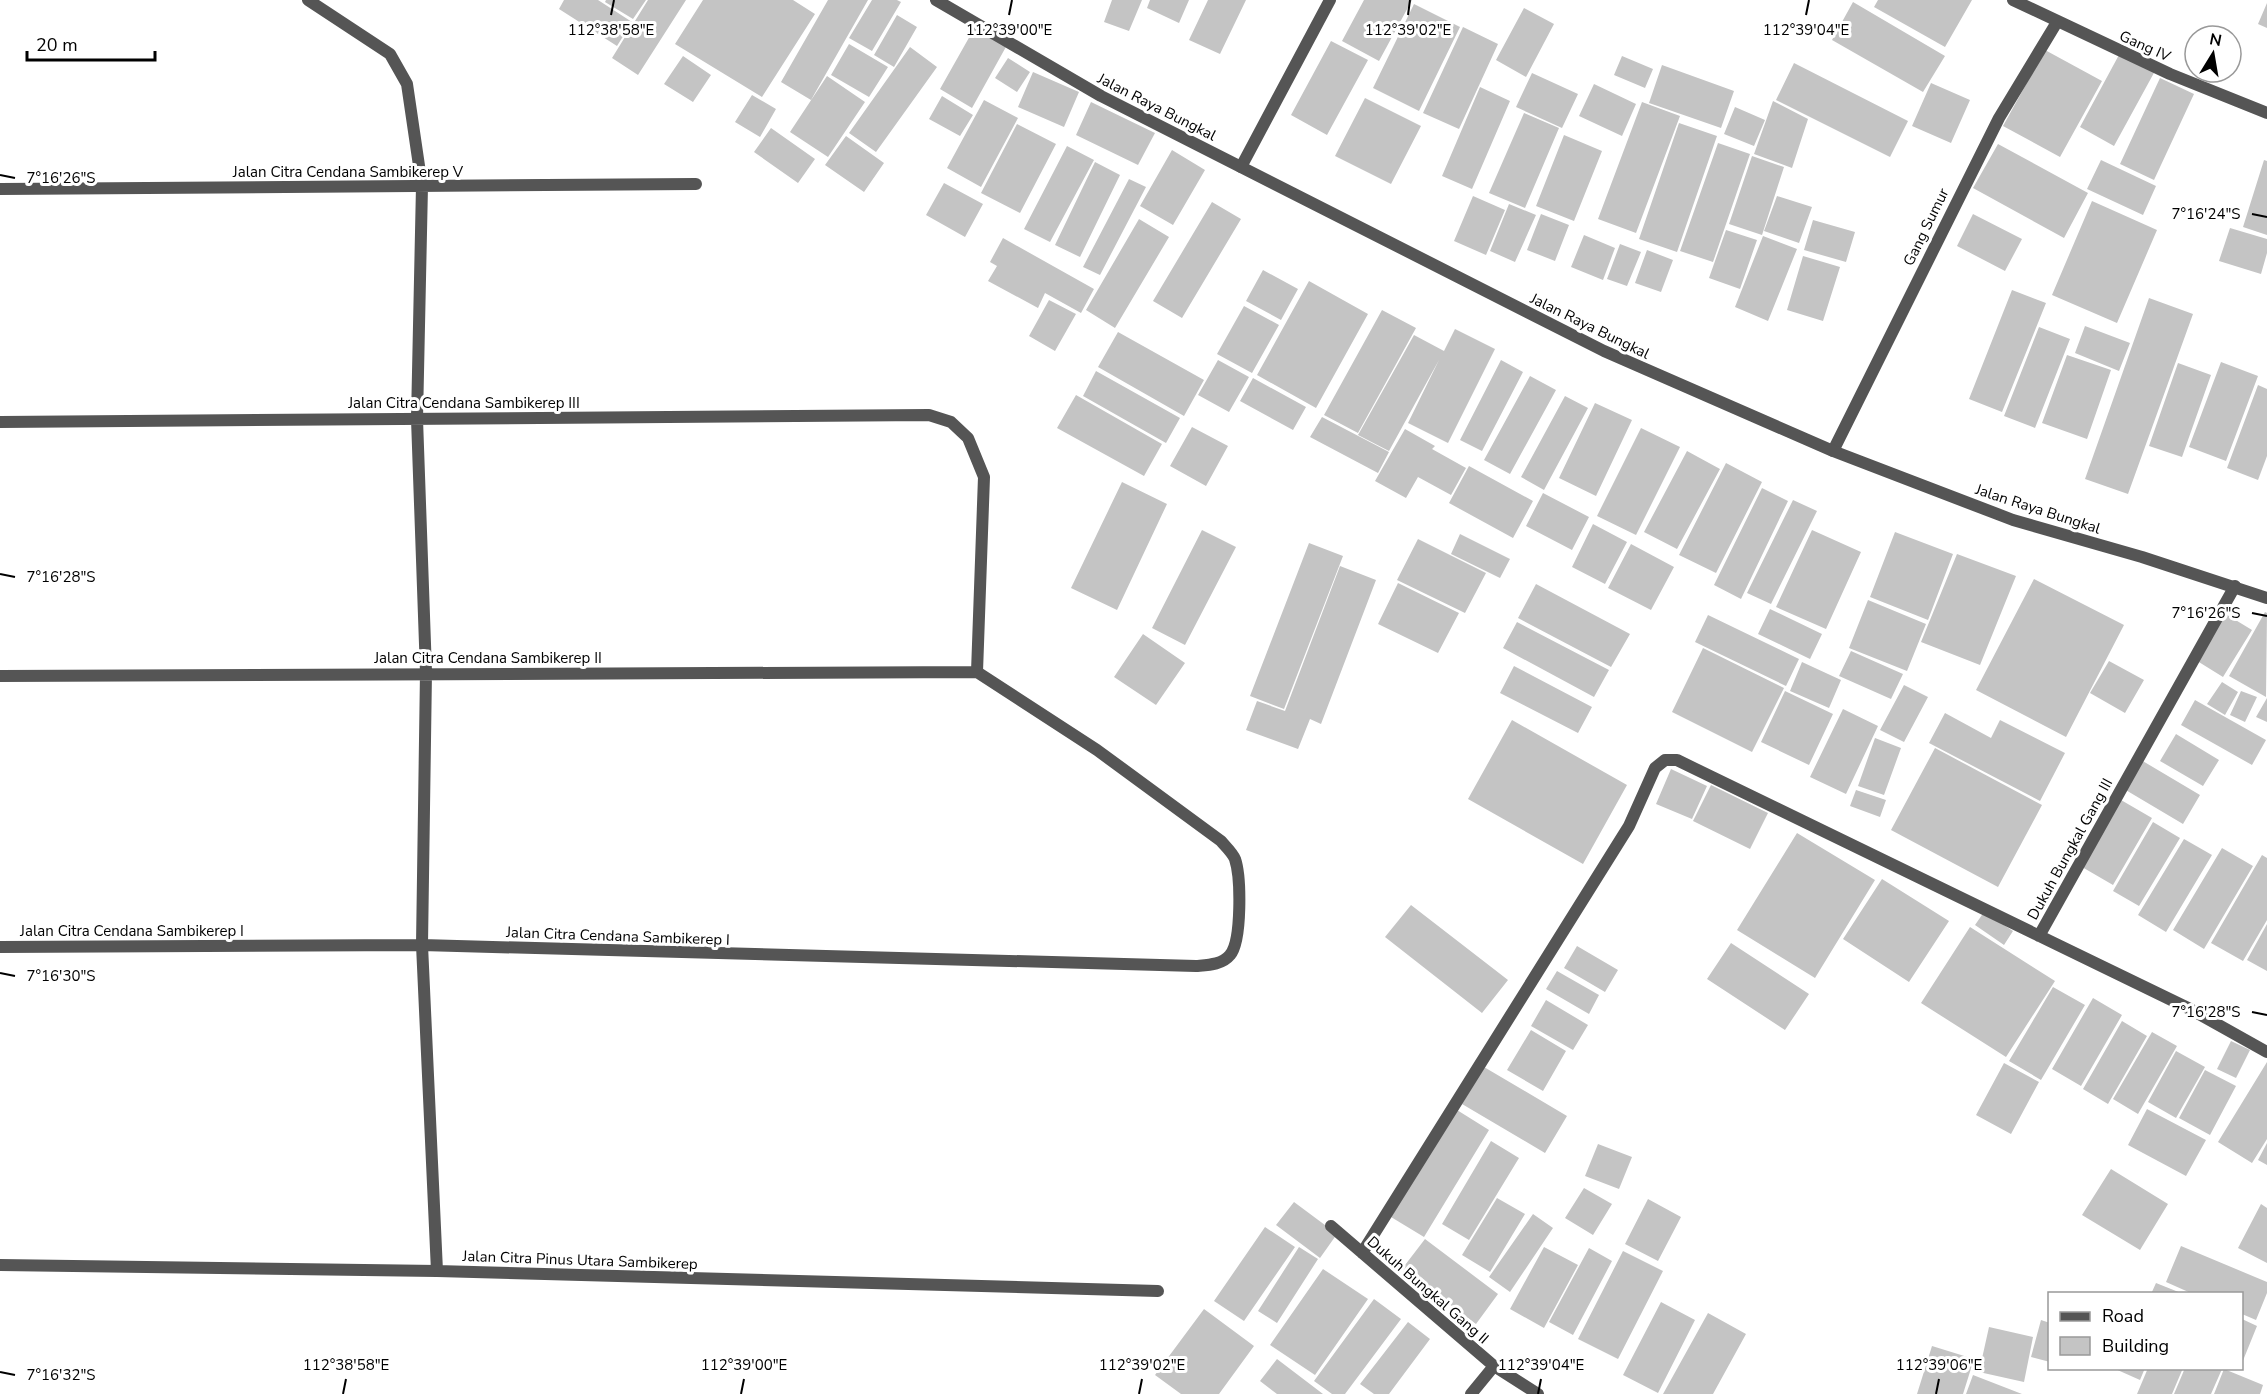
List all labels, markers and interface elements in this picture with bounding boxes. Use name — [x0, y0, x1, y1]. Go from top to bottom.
text: 112°38'58"E — [568, 20, 654, 40]
text: 112°39'00"E — [966, 20, 1052, 40]
text: 112°39'02"E — [1365, 20, 1451, 40]
text: 112°39'04"E — [1763, 20, 1849, 40]
scale bar — [27, 24, 154, 62]
north arrow — [2183, 24, 2243, 84]
street label: Gang IV — [2116, 26, 2174, 66]
text: N — [2208, 28, 2224, 52]
text: 20 m — [36, 33, 78, 57]
street label: Jalan Raya Bungkal — [1093, 68, 1220, 146]
street label: Jalan Citra Cendana Sambikerep V — [232, 162, 464, 182]
text: 7°16'26"S — [27, 168, 95, 188]
street label: Gang Sumur — [1899, 184, 1954, 269]
text: 7°16'24"S — [2172, 204, 2240, 224]
street label: Jalan Raya Bungkal — [1526, 288, 1654, 364]
street label: Jalan Citra Cendana Sambikerep III — [347, 393, 580, 413]
street label: Jalan Raya Bungkal — [1972, 479, 2104, 539]
text: 7°16'28"S — [27, 567, 95, 587]
text: 7°16'26"S — [2172, 603, 2240, 623]
street label: Jalan Citra Cendana Sambikerep II — [373, 648, 602, 668]
street label: Dukuh Bungkal Gang III — [2023, 775, 2117, 923]
street label: Jalan Citra Cendana Sambikerep I — [19, 921, 244, 941]
street label: Jalan Citra Cendana Sambikerep I — [505, 922, 730, 950]
text: 7°16'30"S — [27, 966, 95, 986]
text: 7°16'28"S — [2172, 1002, 2240, 1022]
street label: Dukuh Bungkal Gang II — [1363, 1232, 1493, 1348]
street label: Jalan Citra Pinus Utara Sambikerep — [461, 1246, 698, 1274]
legend — [2048, 1292, 2243, 1370]
text: Road — [2102, 1304, 2144, 1328]
text: Building — [2102, 1334, 2169, 1358]
text: 112°38'58"E — [303, 1355, 389, 1375]
text: 112°39'00"E — [701, 1355, 787, 1375]
text: 112°39'02"E — [1099, 1355, 1185, 1375]
text: 112°39'04"E — [1498, 1355, 1584, 1375]
text: 112°39'06"E — [1896, 1355, 1982, 1375]
text: 7°16'32"S — [27, 1365, 95, 1385]

